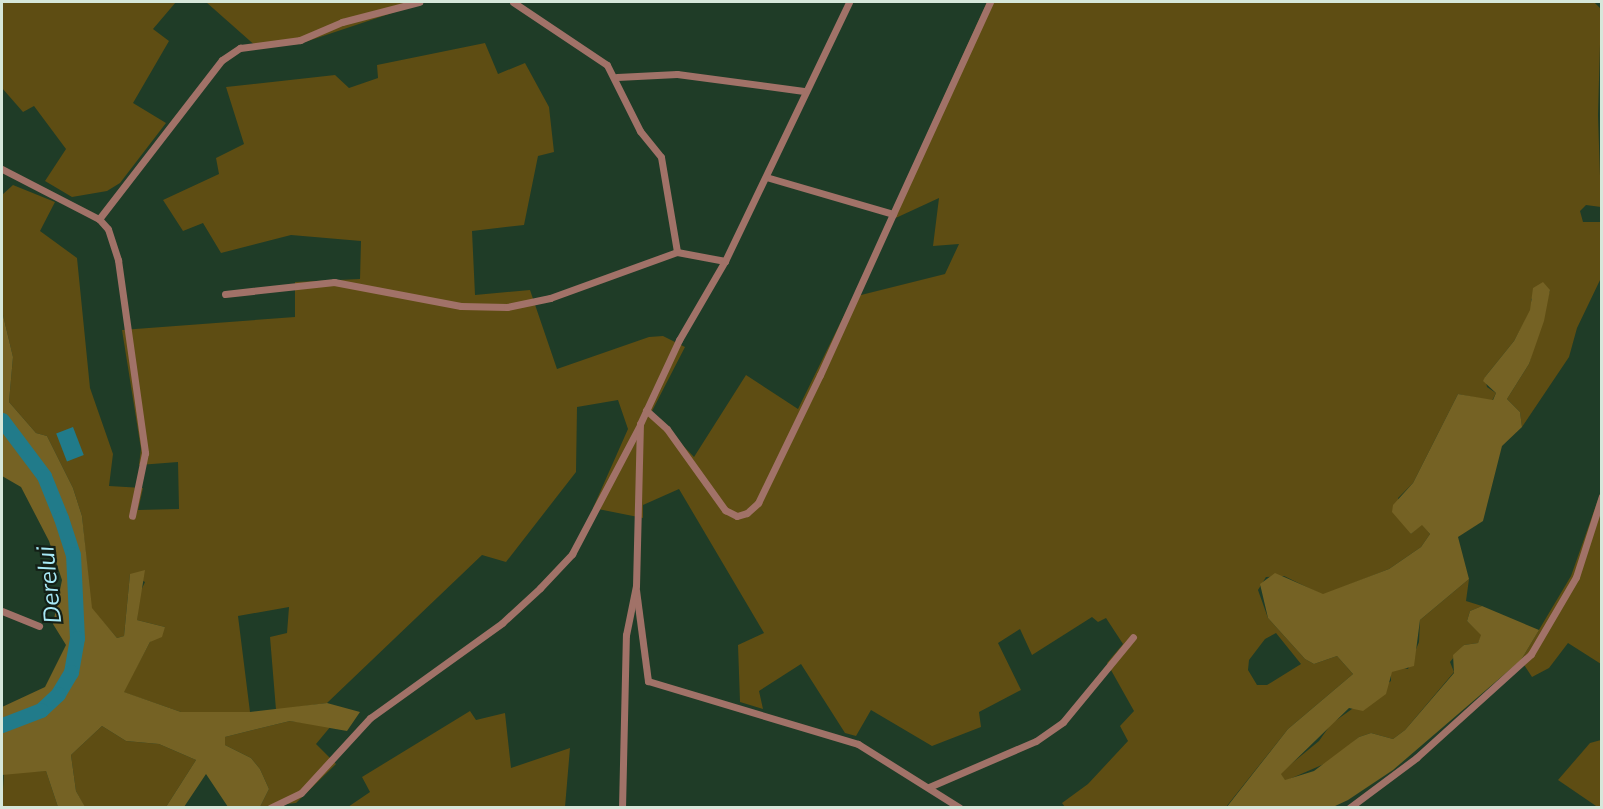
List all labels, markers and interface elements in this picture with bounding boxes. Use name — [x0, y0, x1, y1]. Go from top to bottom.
water label: Derelui — [31, 545, 67, 625]

